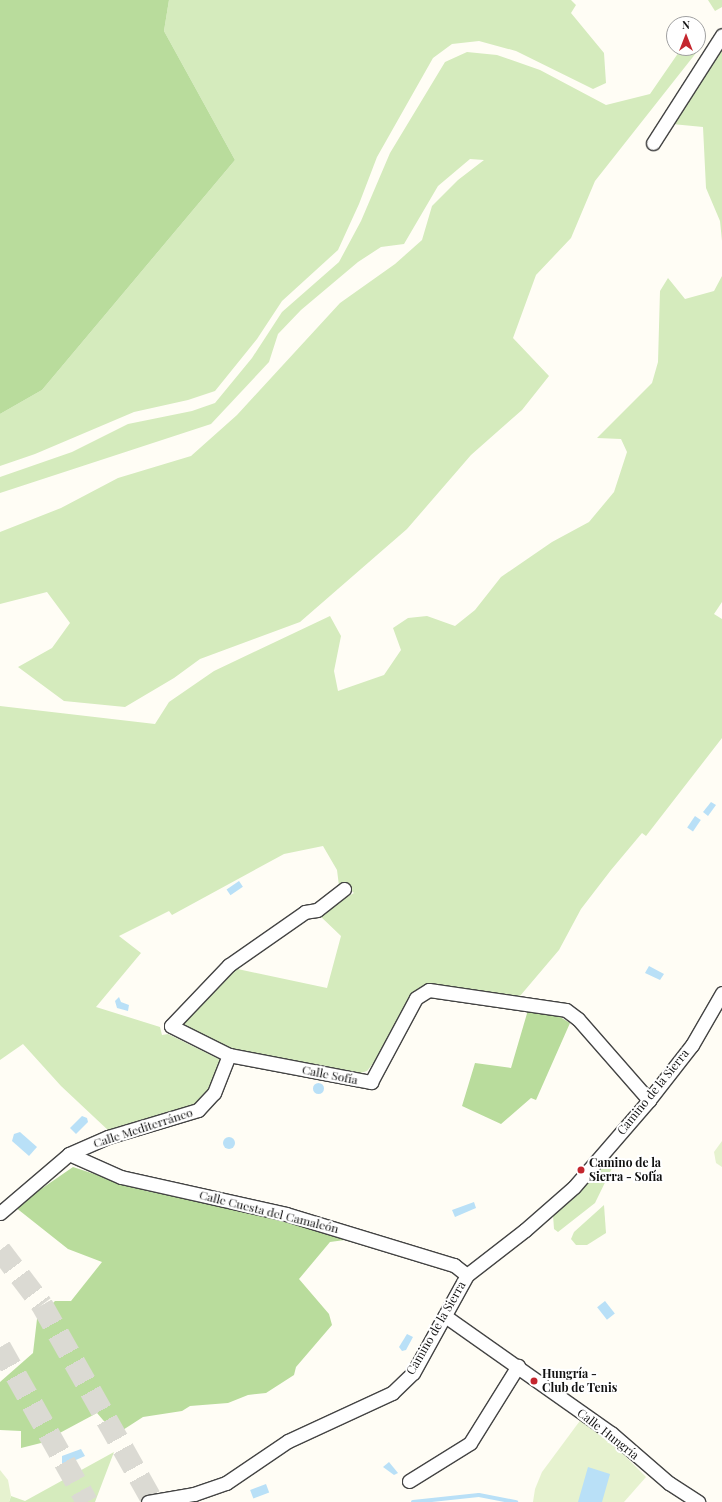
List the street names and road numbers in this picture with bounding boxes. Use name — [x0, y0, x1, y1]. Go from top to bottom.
street label: Camino de la Sierra — [614, 1046, 692, 1138]
street label: Calle Sofía — [301, 1063, 359, 1087]
street label: Calle Mediterráneo — [92, 1105, 194, 1151]
street label: Calle Cuesta del Camaleón — [198, 1188, 340, 1236]
street label: Camino de la Sierra — [403, 1278, 469, 1378]
street label: Calle Hungría — [574, 1405, 642, 1463]

